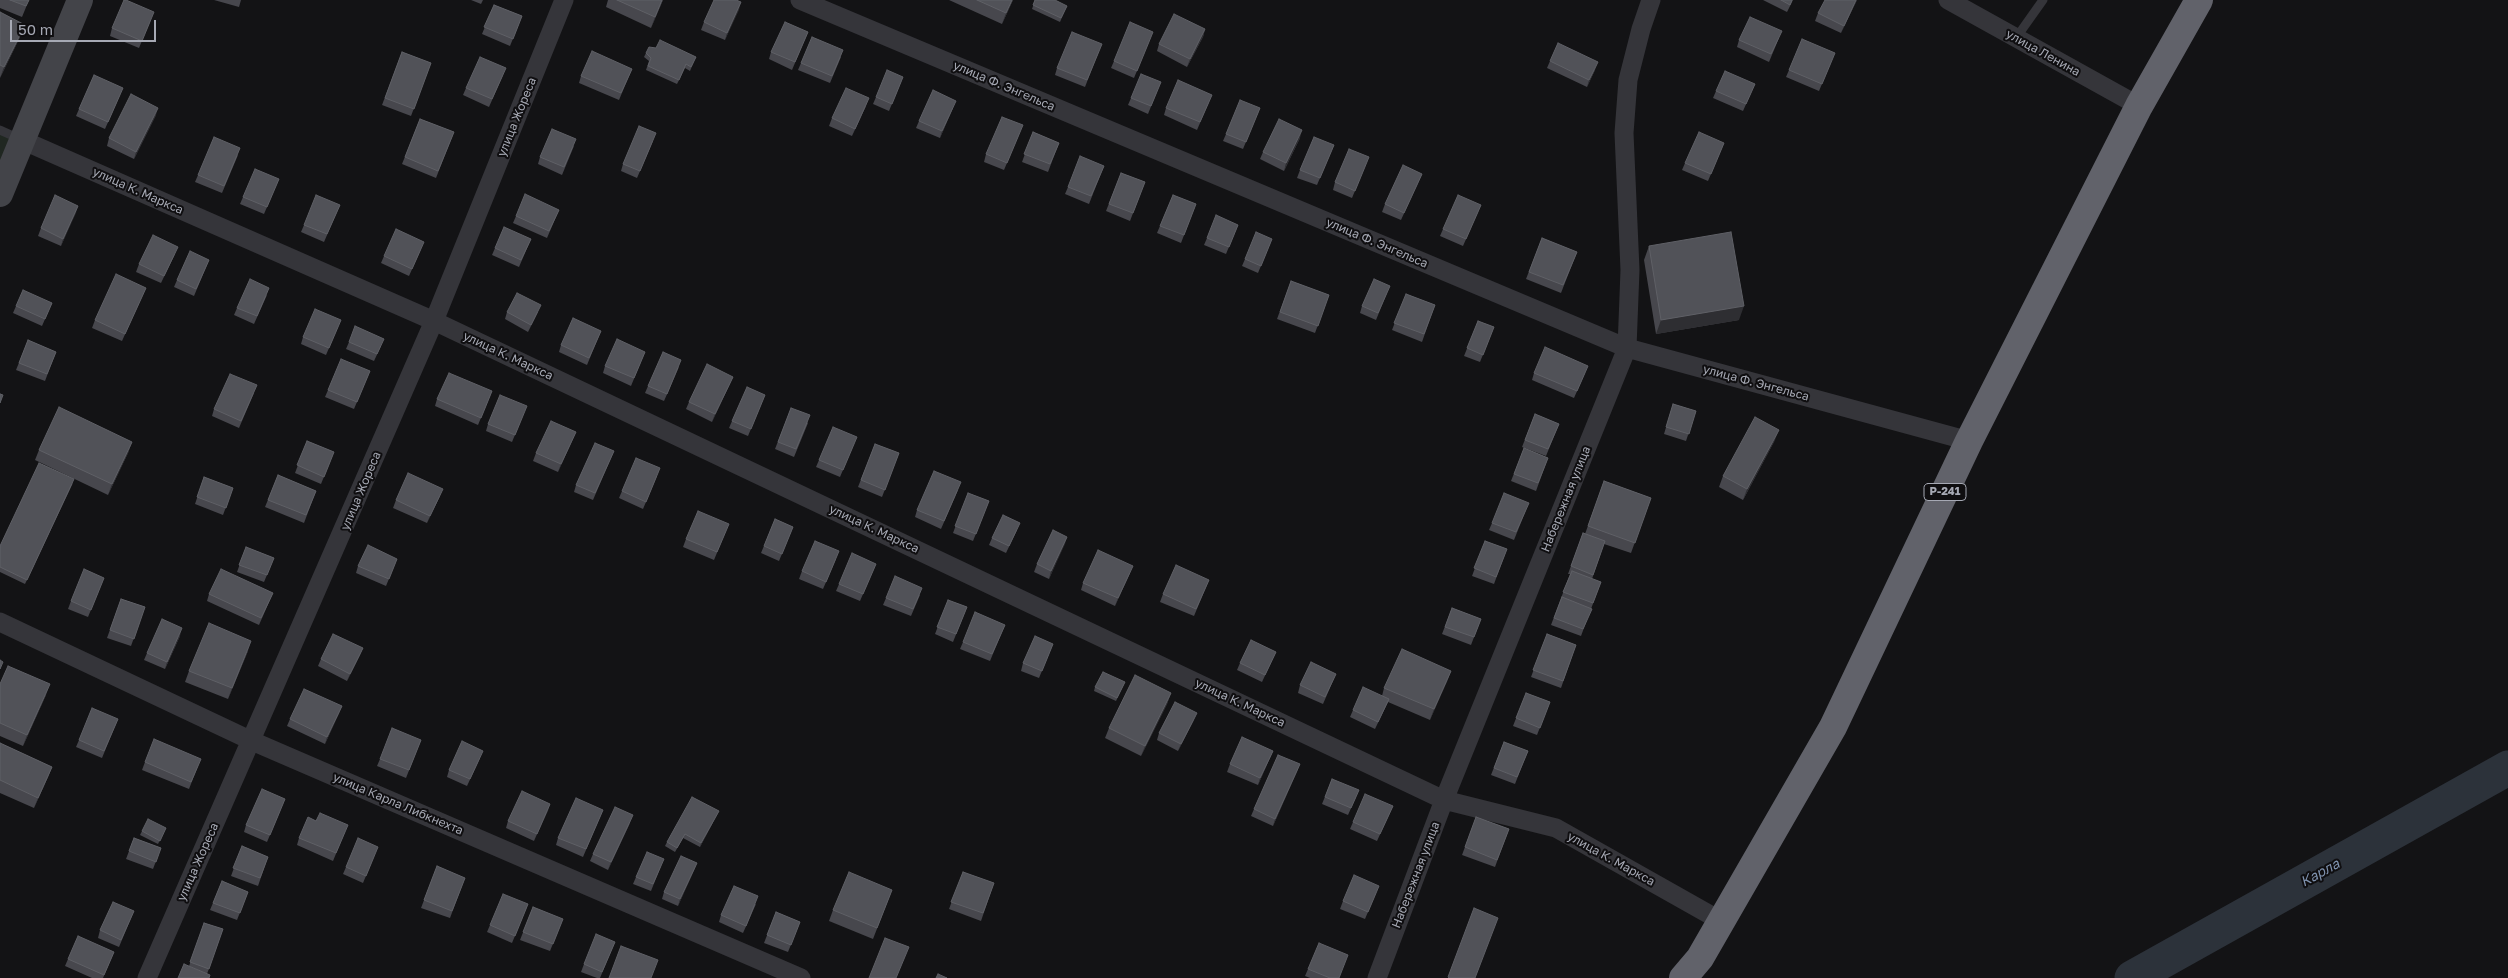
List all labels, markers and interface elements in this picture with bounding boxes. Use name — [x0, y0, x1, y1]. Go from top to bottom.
scale bar — [12, 10, 159, 42]
text: 50 m — [18, 20, 53, 38]
street label: улица Ленина — [2003, 27, 2083, 79]
street label: улица Ф. Энгельса — [951, 58, 1057, 114]
street label: улица Жореса — [495, 75, 539, 159]
street label: улица К. Маркса — [90, 165, 186, 217]
street label: улица Ф. Энгельса — [1324, 215, 1430, 271]
street label: улица К. Маркса — [461, 329, 555, 383]
street label: улица Ф. Энгельса — [1701, 362, 1811, 404]
street label: Набережная улица — [1538, 444, 1594, 554]
street label: улица Жореса — [338, 449, 384, 533]
road number: Р-241 — [1924, 484, 1966, 501]
street label: улица К. Маркса — [827, 502, 921, 556]
street label: улица К. Маркса — [1193, 676, 1287, 730]
street label: улица Карла Либкнехта — [331, 770, 465, 838]
street label: Набережная улица — [1389, 820, 1443, 930]
street label: улица Жореса — [174, 821, 222, 903]
street label: улица К. Маркса — [1565, 829, 1657, 889]
water label: Карла — [2297, 855, 2343, 891]

